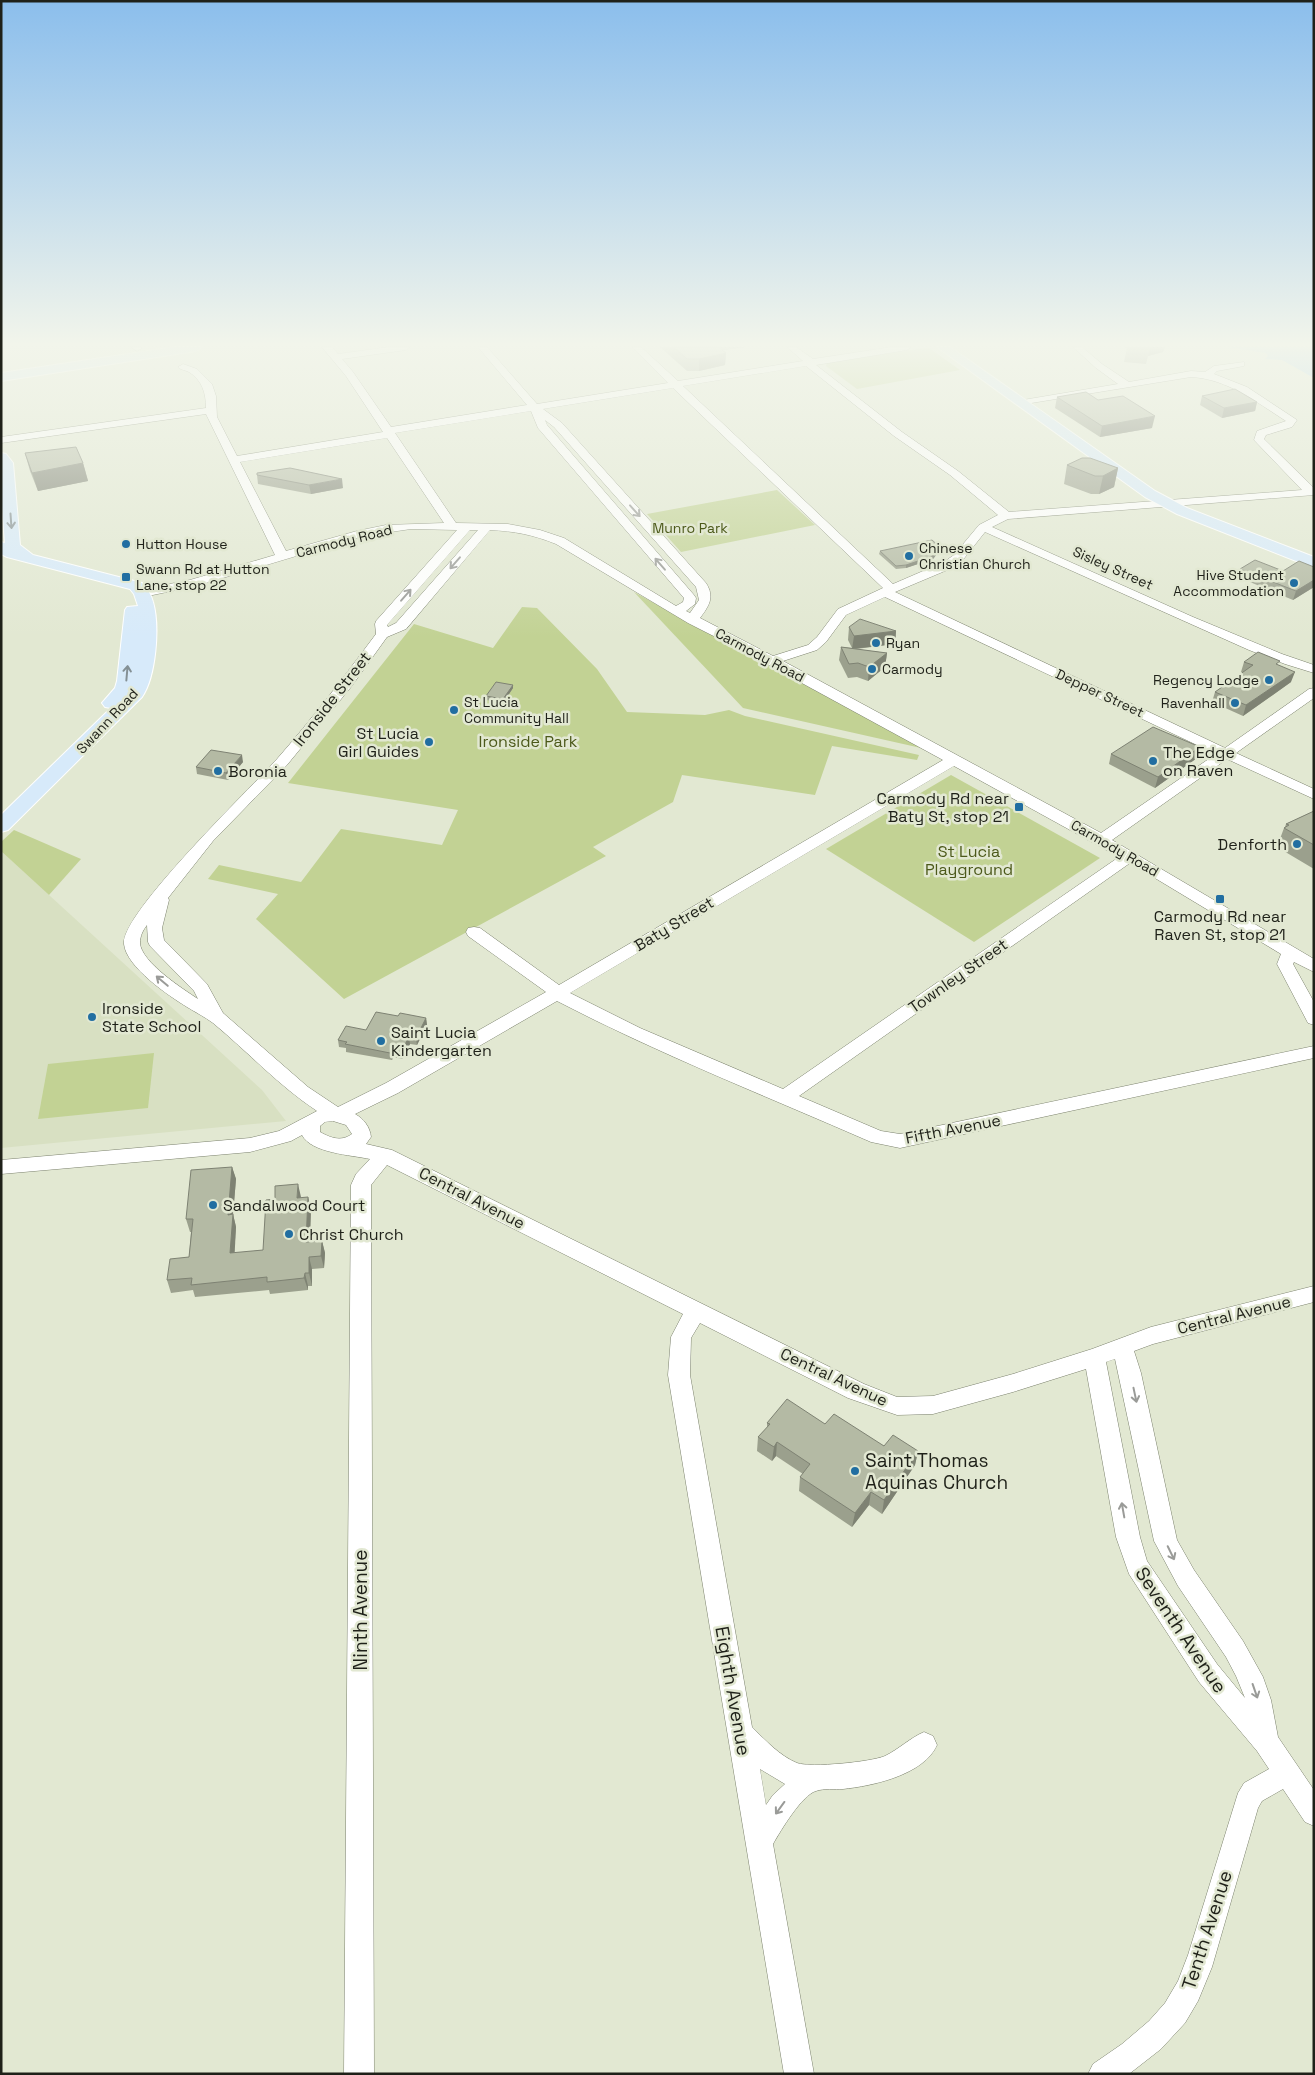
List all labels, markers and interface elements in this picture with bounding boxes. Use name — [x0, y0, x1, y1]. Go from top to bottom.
one-way arrow — [629, 504, 641, 517]
one-way arrow — [6, 513, 15, 529]
park label: Munro Park — [652, 519, 728, 537]
street label: Carmody Road — [294, 520, 394, 562]
place label: Hutton House — [136, 535, 228, 553]
marker: Hutton House — [120, 538, 132, 550]
place label: Chinese Christian Church — [919, 539, 1031, 573]
street label: Sisley Street — [1070, 542, 1156, 594]
marker: Chinese Christian Church — [903, 550, 915, 562]
one-way arrow — [449, 557, 461, 570]
one-way arrow — [655, 557, 666, 570]
place label: Swann Rd at Hutton Lane, stop 22 — [136, 560, 270, 594]
place label: Hive Student Accommodation — [1173, 566, 1284, 600]
marker: Swann Rd at Hutton Lane, stop 22 — [120, 571, 132, 583]
marker: Hive Student Accommodation — [1288, 577, 1300, 589]
one-way arrow — [400, 589, 412, 602]
street label: Carmody Road — [712, 624, 808, 686]
place label: Ryan — [886, 634, 920, 652]
marker: Ryan — [870, 637, 882, 649]
street label: Ironside Street — [288, 647, 376, 751]
place label: Carmody — [882, 660, 943, 678]
marker: Carmody — [866, 663, 878, 675]
one-way arrow — [122, 665, 132, 681]
street label: Depper Street — [1053, 665, 1147, 721]
place label: Regency Lodge — [1153, 671, 1259, 689]
marker: Regency Lodge — [1263, 674, 1275, 686]
street label: Swann Road — [72, 685, 142, 757]
place label: St Lucia Community Hall — [464, 693, 569, 727]
place label: Ravenhall — [1161, 694, 1225, 712]
marker: Ravenhall — [1229, 697, 1241, 709]
marker: St Lucia Community Hall — [448, 704, 460, 716]
place label: St Lucia Girl Guides — [338, 723, 419, 762]
park label: Ironside Park — [479, 731, 578, 752]
marker: St Lucia Girl Guides — [423, 736, 435, 748]
place label: The Edge on Raven — [1163, 742, 1235, 781]
marker: The Edge on Raven — [1147, 755, 1159, 767]
place label: Boronia — [228, 761, 287, 782]
marker: Boronia — [212, 765, 224, 777]
place label: Carmody Rd near Baty St, stop 21 — [877, 788, 1009, 827]
marker: Carmody Rd near Baty St, stop 21 — [1013, 801, 1025, 813]
street label: Carmody Road — [1068, 816, 1162, 880]
place label: Denforth — [1218, 834, 1287, 855]
marker: Denforth — [1291, 838, 1303, 850]
park label: St Lucia Playground — [925, 841, 1013, 880]
street label: Baty Street — [630, 892, 718, 956]
marker: Carmody Rd near Raven St, stop 21 — [1214, 893, 1226, 905]
place label: Carmody Rd near Raven St, stop 21 — [1154, 906, 1286, 945]
street label: Townley Street — [904, 934, 1012, 1018]
one-way arrow — [156, 975, 169, 986]
place label: Ironside State School — [102, 998, 201, 1037]
marker: Ironside State School — [86, 1011, 98, 1023]
place label: Saint Lucia Kindergarten — [391, 1022, 492, 1061]
marker: Saint Lucia Kindergarten — [375, 1035, 387, 1047]
street label: Fifth Avenue — [903, 1109, 1003, 1149]
street label: Central Avenue — [416, 1162, 528, 1234]
place label: Sandalwood Court — [223, 1195, 365, 1216]
marker: Sandalwood Court — [207, 1199, 219, 1211]
place label: Christ Church — [299, 1224, 404, 1245]
marker: Christ Church — [283, 1228, 295, 1240]
street label: Central Avenue — [1175, 1291, 1293, 1339]
street label: Central Avenue — [777, 1343, 891, 1411]
one-way arrow — [1131, 1386, 1140, 1402]
place label: Saint Thomas Aquinas Church — [865, 1448, 1008, 1495]
marker: Saint Thomas Aquinas Church — [849, 1465, 861, 1477]
one-way arrow — [1117, 1503, 1127, 1519]
one-way arrow — [1166, 1545, 1176, 1560]
street label: Ninth Avenue — [348, 1550, 373, 1670]
street label: Seventh Avenue — [1130, 1562, 1232, 1698]
street label: Eighth Avenue — [709, 1624, 757, 1758]
one-way arrow — [1251, 1683, 1260, 1698]
one-way arrow — [774, 1801, 785, 1814]
street label: Tenth Avenue — [1176, 1867, 1238, 1993]

